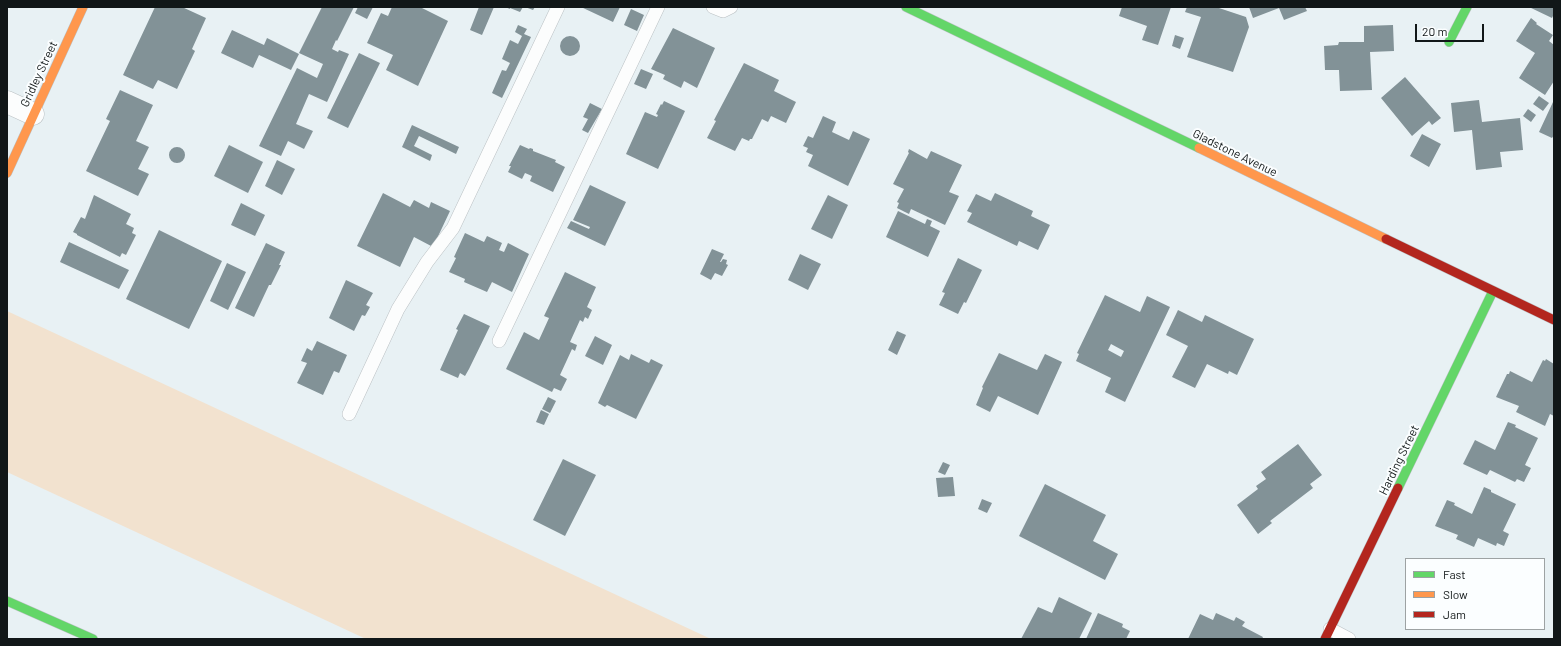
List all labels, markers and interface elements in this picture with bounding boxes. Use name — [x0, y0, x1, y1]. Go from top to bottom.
scale bar — [1417, 16, 1486, 42]
text: 20 m — [1422, 24, 1448, 38]
street label: Gridley Street — [17, 39, 61, 109]
street label: Gladstone Avenue — [1190, 126, 1280, 180]
street label: Harding Street — [1376, 423, 1422, 497]
legend — [1405, 558, 1545, 630]
text: Fast — [1443, 567, 1466, 581]
text: Slow — [1443, 587, 1468, 601]
text: Jam — [1443, 607, 1466, 621]

